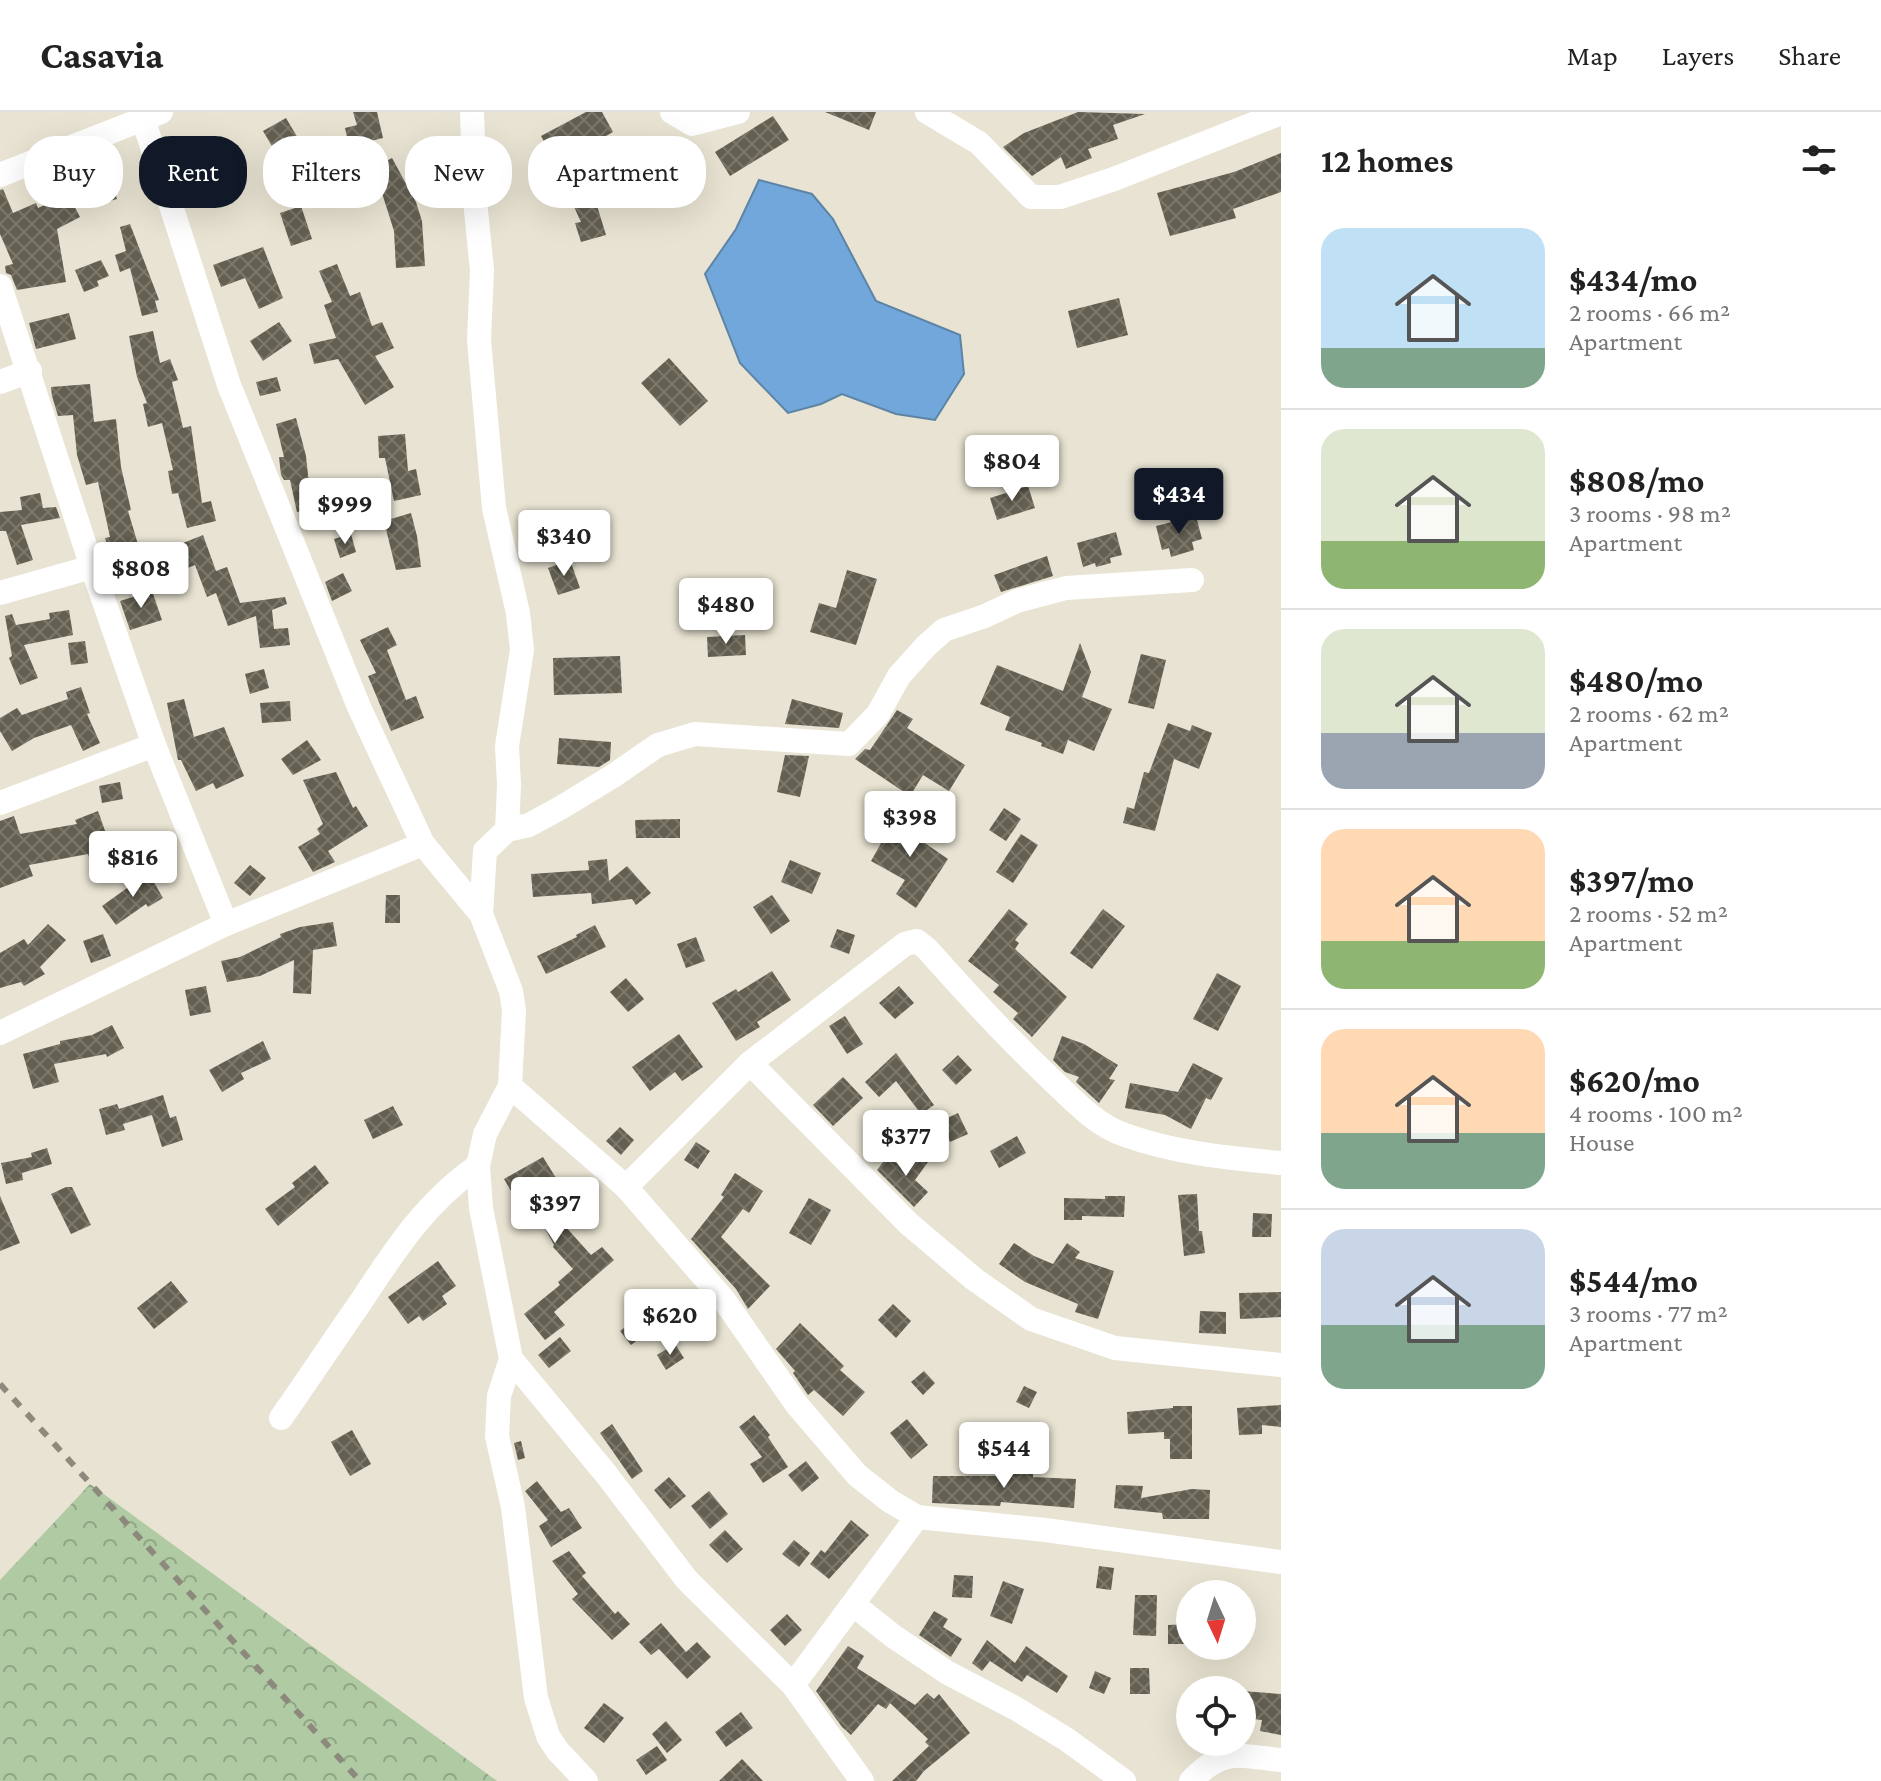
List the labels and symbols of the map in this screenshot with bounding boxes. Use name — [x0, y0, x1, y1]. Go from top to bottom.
pin: $804 — [965, 435, 1059, 503]
pin: $434 — [1132, 468, 1226, 536]
pin: $999 — [298, 478, 392, 546]
pin: $340 — [517, 510, 611, 578]
pin: $808 — [94, 542, 188, 610]
pin: $480 — [679, 578, 773, 646]
pin: $398 — [863, 791, 957, 859]
pin: $816 — [86, 831, 180, 899]
pin: $377 — [859, 1110, 953, 1178]
pin: $397 — [508, 1177, 602, 1245]
pin: $620 — [623, 1289, 717, 1357]
pin: $544 — [957, 1422, 1051, 1490]
north arrow — [1176, 1580, 1256, 1660]

